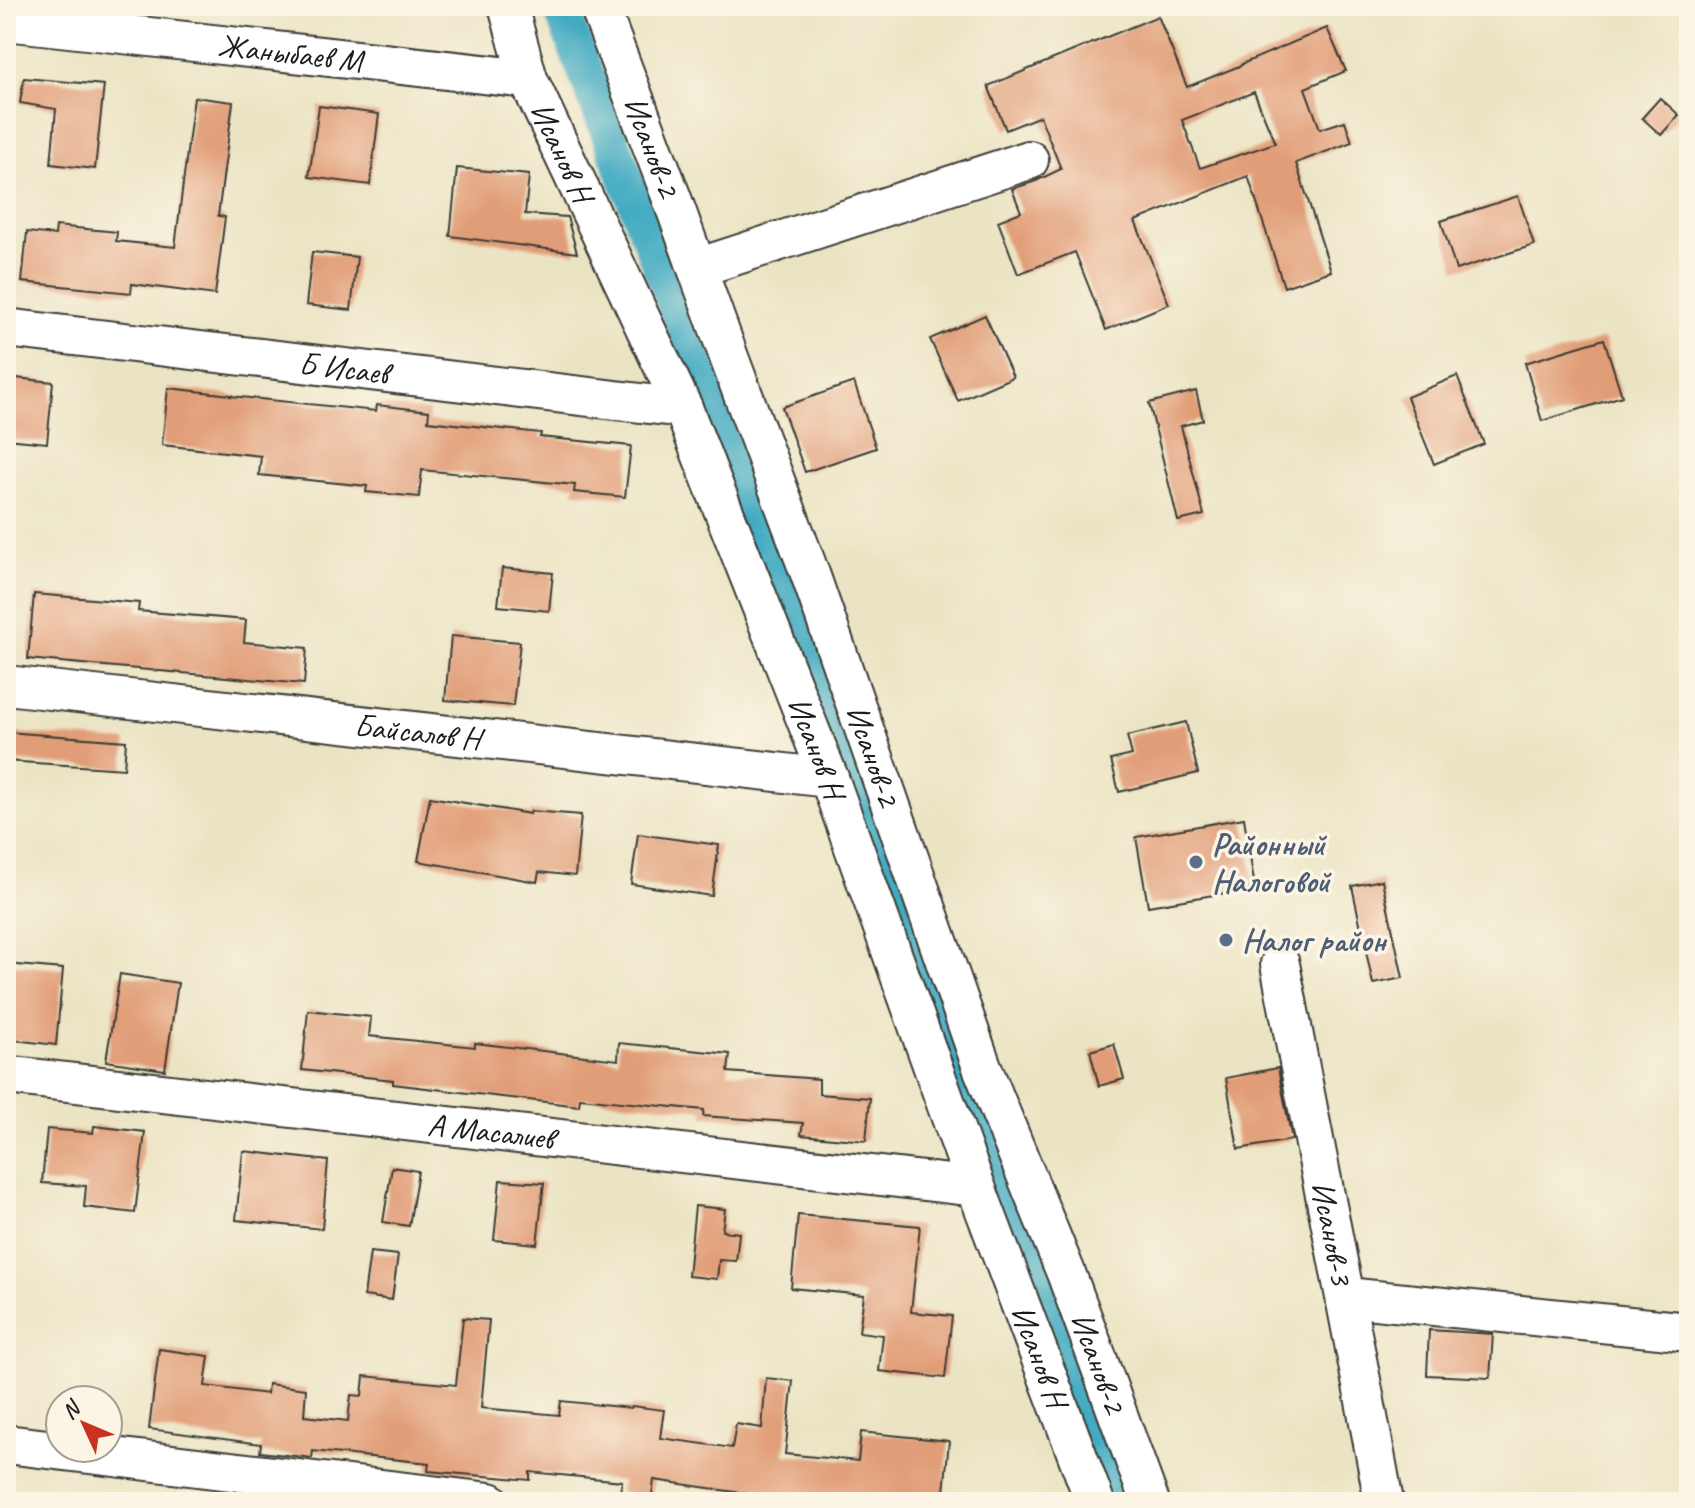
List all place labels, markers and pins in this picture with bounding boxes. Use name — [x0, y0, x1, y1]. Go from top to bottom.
place label: Районный Налоговой — [1212, 824, 1332, 902]
marker: Районный Налоговой — [1187, 853, 1205, 871]
place label: Налог район — [1242, 920, 1388, 961]
marker: Налог район — [1217, 931, 1235, 949]

